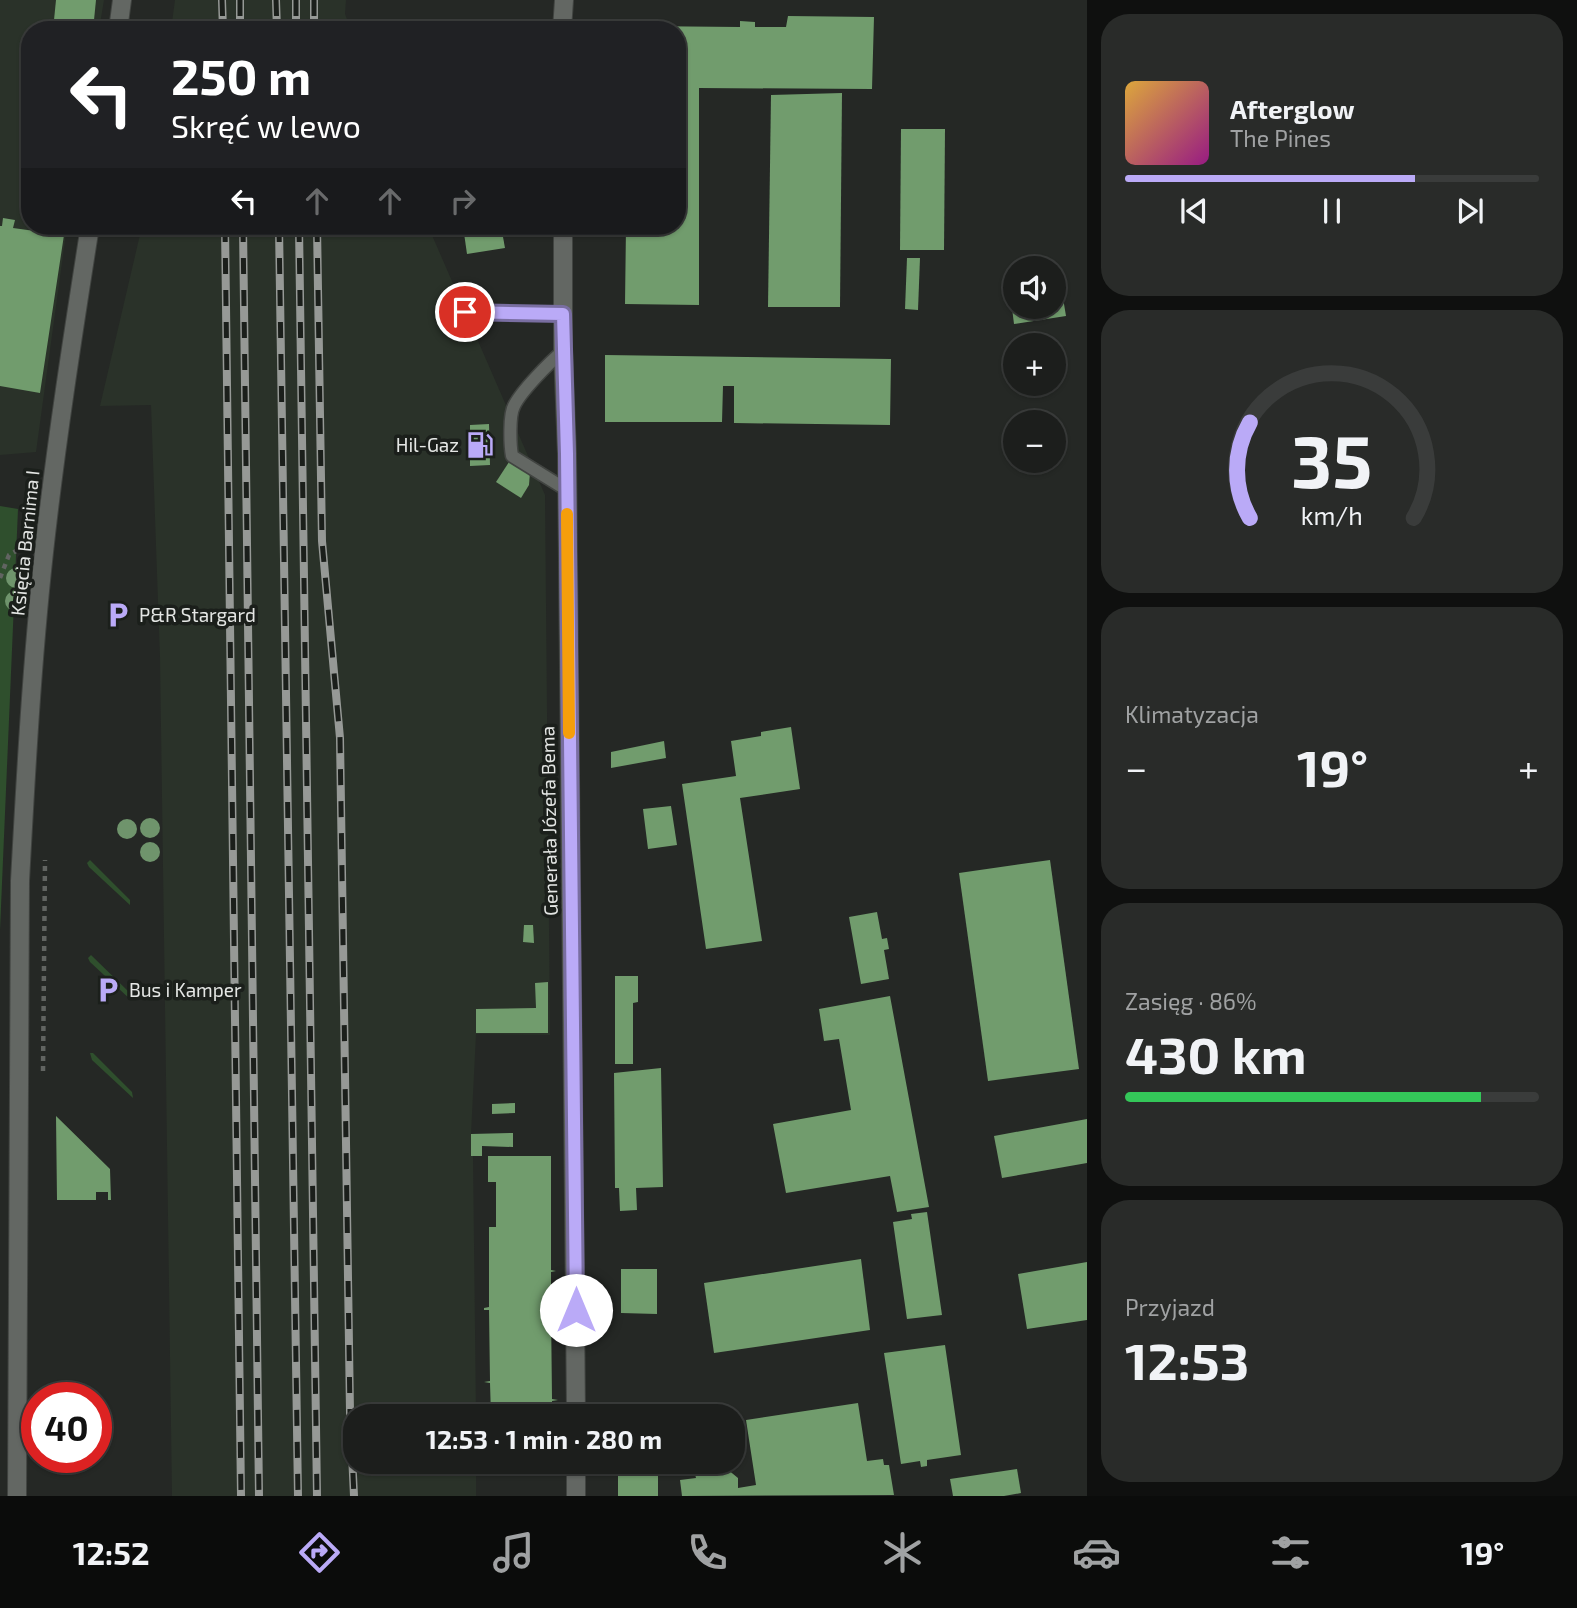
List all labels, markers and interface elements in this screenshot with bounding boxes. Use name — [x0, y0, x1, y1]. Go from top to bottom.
text: 250 m — [171, 46, 311, 105]
icon: left — [56, 49, 147, 140]
text: Afterglow — [1230, 93, 1355, 124]
text: Skręć w lewo — [171, 106, 361, 144]
text: The Pines — [1230, 124, 1331, 152]
icon: left — [225, 182, 263, 220]
icon: ahead — [298, 182, 336, 220]
icon: ahead — [371, 182, 409, 220]
icon: right — [444, 182, 482, 220]
icon: previous — [1175, 192, 1213, 230]
icon: pause — [1313, 192, 1351, 230]
icon: next — [1451, 192, 1489, 230]
map controls — [1003, 256, 1066, 473]
button: sound — [1003, 256, 1066, 319]
pin — [435, 282, 495, 342]
icon: arrive — [446, 293, 484, 331]
button: + — [1003, 333, 1066, 396]
button: − — [1003, 410, 1066, 473]
text: 35 — [1291, 415, 1373, 503]
fuel station icon: Hil-Gaz — [465, 430, 495, 460]
place label: Hil-Gaz — [396, 433, 459, 456]
street label: Księcia Barnima I — [5, 469, 44, 617]
text: km/h — [1301, 499, 1363, 529]
parking icon: P&R Stargard — [103, 600, 133, 630]
place label: P&R Stargard — [139, 603, 256, 626]
text: Klimatyzacja — [1125, 700, 1259, 728]
street label: Generała Józefa Bema — [535, 726, 562, 916]
text: 19° — [1297, 735, 1368, 797]
text: − — [1125, 744, 1147, 790]
text: + — [1518, 744, 1539, 790]
parking icon: Bus i Kamper — [93, 975, 123, 1005]
place label: Bus i Kamper — [129, 978, 242, 1001]
text: Zasięg · 86% — [1125, 987, 1257, 1015]
text: 430 km — [1125, 1022, 1307, 1084]
position arrow — [539, 1273, 613, 1347]
text: Przyjazd — [1125, 1293, 1215, 1321]
text: 12:53 — [1125, 1328, 1249, 1390]
speed limit sign: 40 — [21, 1382, 112, 1473]
text: 12:53 · 1 min · 280 m — [426, 1423, 662, 1454]
icon: directions — [295, 1528, 344, 1577]
icon: music — [489, 1528, 538, 1577]
icon: phone — [683, 1528, 732, 1577]
icon: climate — [878, 1528, 927, 1577]
icon: car — [1072, 1528, 1121, 1577]
icon: filters — [1266, 1528, 1315, 1577]
text: 12:52 — [73, 1533, 150, 1571]
text: 19° — [1461, 1533, 1504, 1571]

